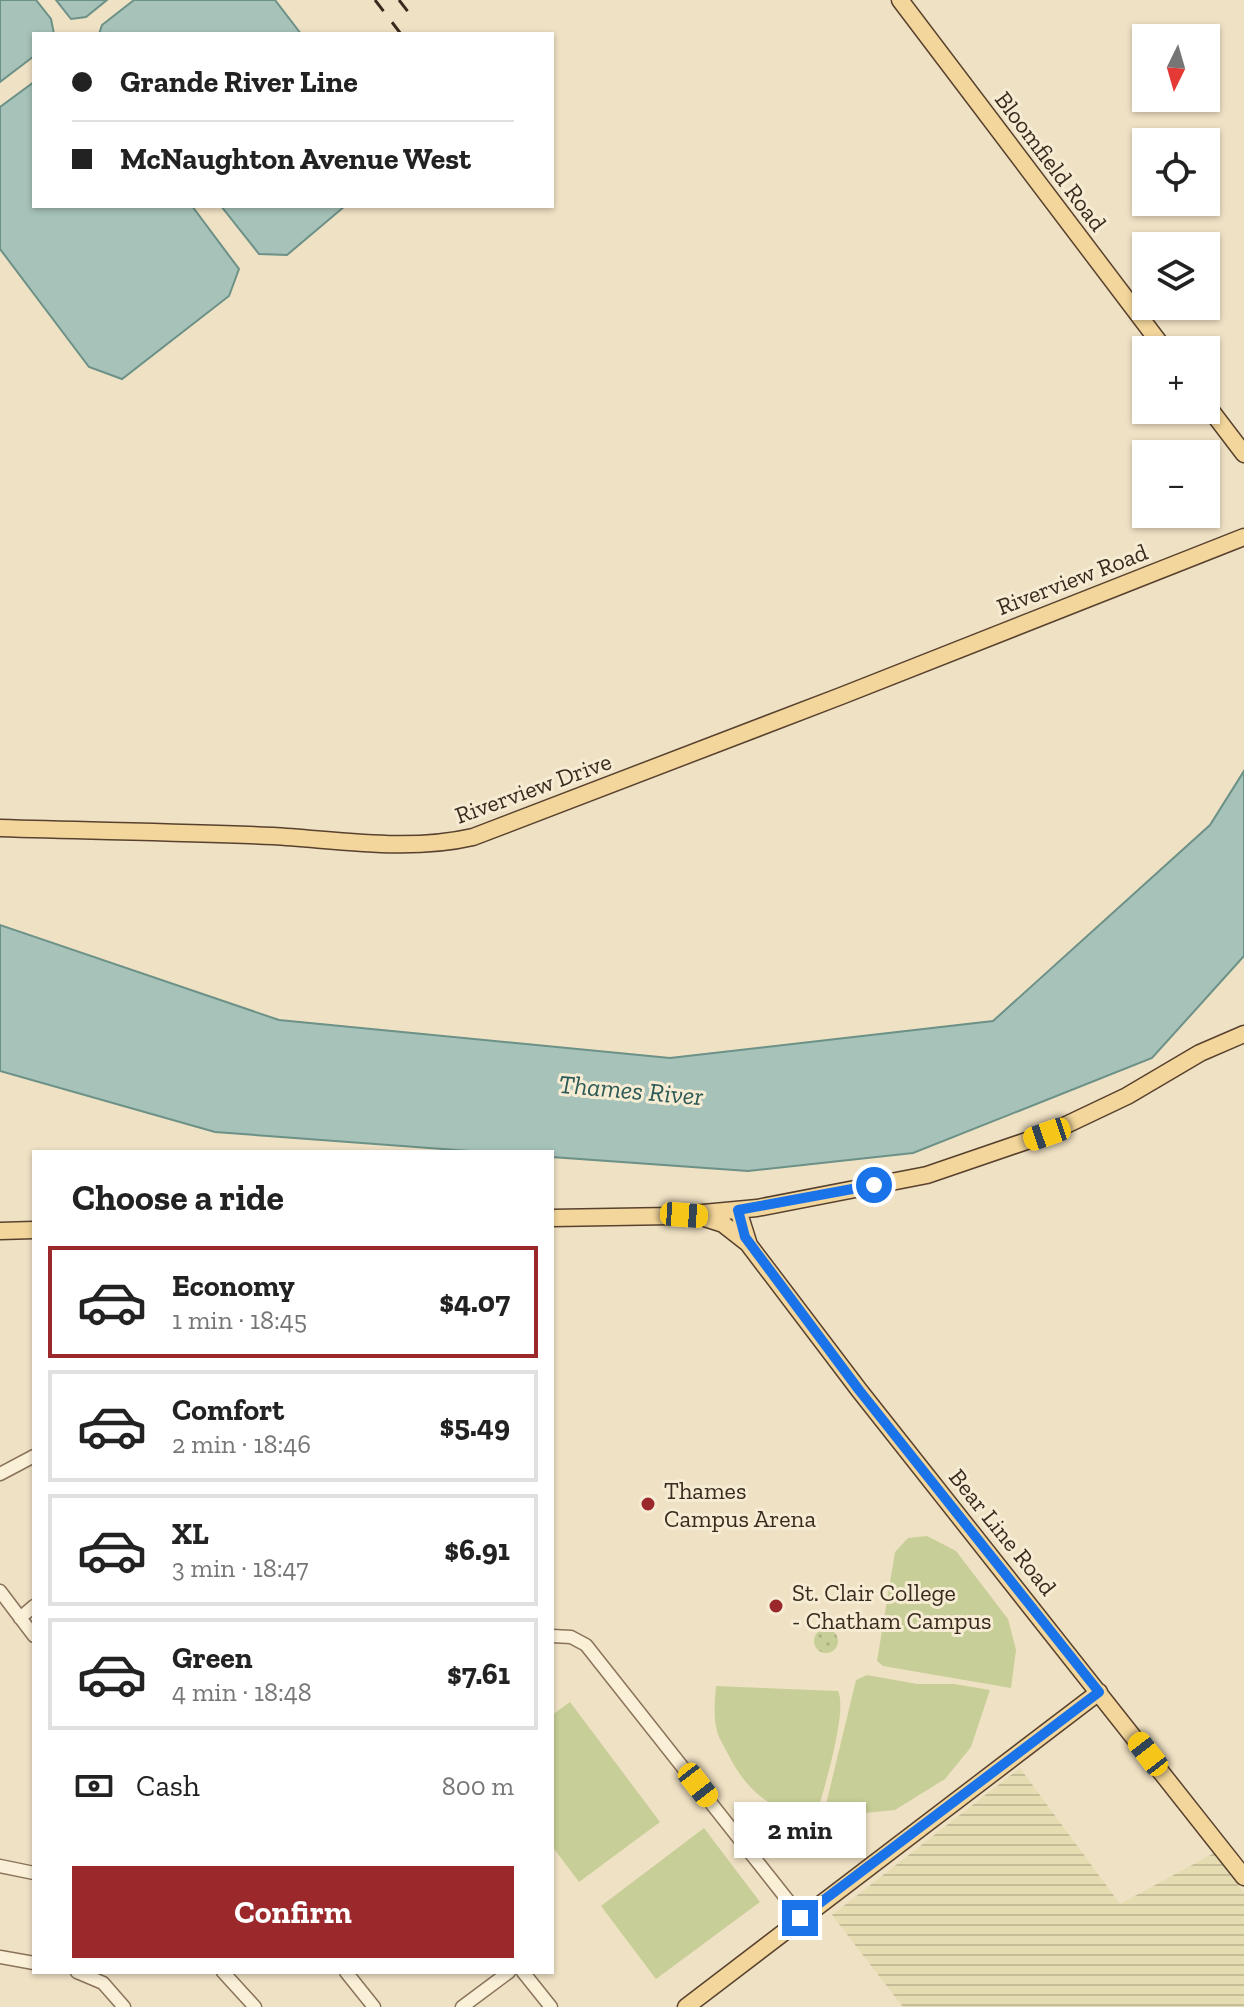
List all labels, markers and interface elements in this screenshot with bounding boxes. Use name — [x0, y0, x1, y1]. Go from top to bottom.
north arrow — [1132, 24, 1220, 112]
map controls — [1132, 24, 1220, 528]
text: Grande River Line — [120, 64, 358, 100]
street label: Bloomfield Road — [989, 85, 1113, 237]
button: locate — [1132, 128, 1220, 216]
text: McNaughton Avenue West — [120, 141, 471, 177]
button: layers — [1132, 232, 1220, 320]
button: + — [1132, 336, 1220, 424]
button: − — [1132, 440, 1220, 528]
street label: Riverview Road — [992, 537, 1152, 621]
street label: Riverview Drive — [451, 746, 615, 830]
water label: Thames River — [557, 1068, 705, 1112]
car — [1020, 1115, 1074, 1153]
route start — [856, 1167, 892, 1203]
text: Choose a ride — [72, 1176, 284, 1219]
car — [659, 1201, 709, 1229]
icon: car — [76, 1266, 148, 1338]
text: Economy — [172, 1268, 295, 1304]
text: $4.07 — [439, 1284, 510, 1320]
text: 1 min · 18:45 — [172, 1304, 307, 1336]
icon: car — [76, 1390, 148, 1462]
text: Comfort — [172, 1392, 284, 1428]
text: $5.49 — [440, 1408, 510, 1444]
text: 2 min · 18:46 — [172, 1428, 311, 1460]
street label: Bear Line Road — [943, 1463, 1063, 1601]
place label: Thames Campus Arena — [664, 1476, 816, 1533]
marker: Thames Campus Arena — [639, 1495, 657, 1513]
icon: car — [76, 1514, 148, 1586]
text: XL — [172, 1516, 209, 1552]
text: $6.91 — [444, 1532, 510, 1568]
text: 3 min · 18:47 — [172, 1552, 308, 1584]
place label: St. Clair College - Chatham Campus — [792, 1578, 991, 1635]
marker: St. Clair College - Chatham Campus — [767, 1597, 785, 1615]
icon: car — [76, 1638, 148, 1710]
text: Green — [172, 1640, 252, 1676]
text: $7.61 — [447, 1656, 510, 1692]
text: 4 min · 18:48 — [172, 1676, 312, 1708]
car — [1124, 1728, 1172, 1780]
car — [674, 1759, 722, 1811]
icon: cash — [72, 1764, 116, 1808]
text: Cash — [136, 1768, 200, 1804]
text: 800 m — [442, 1770, 514, 1802]
callout: 2 min — [734, 1802, 866, 1858]
text: 2 min — [768, 1814, 832, 1846]
button: Confirm — [72, 1866, 514, 1958]
route end — [782, 1900, 818, 1936]

